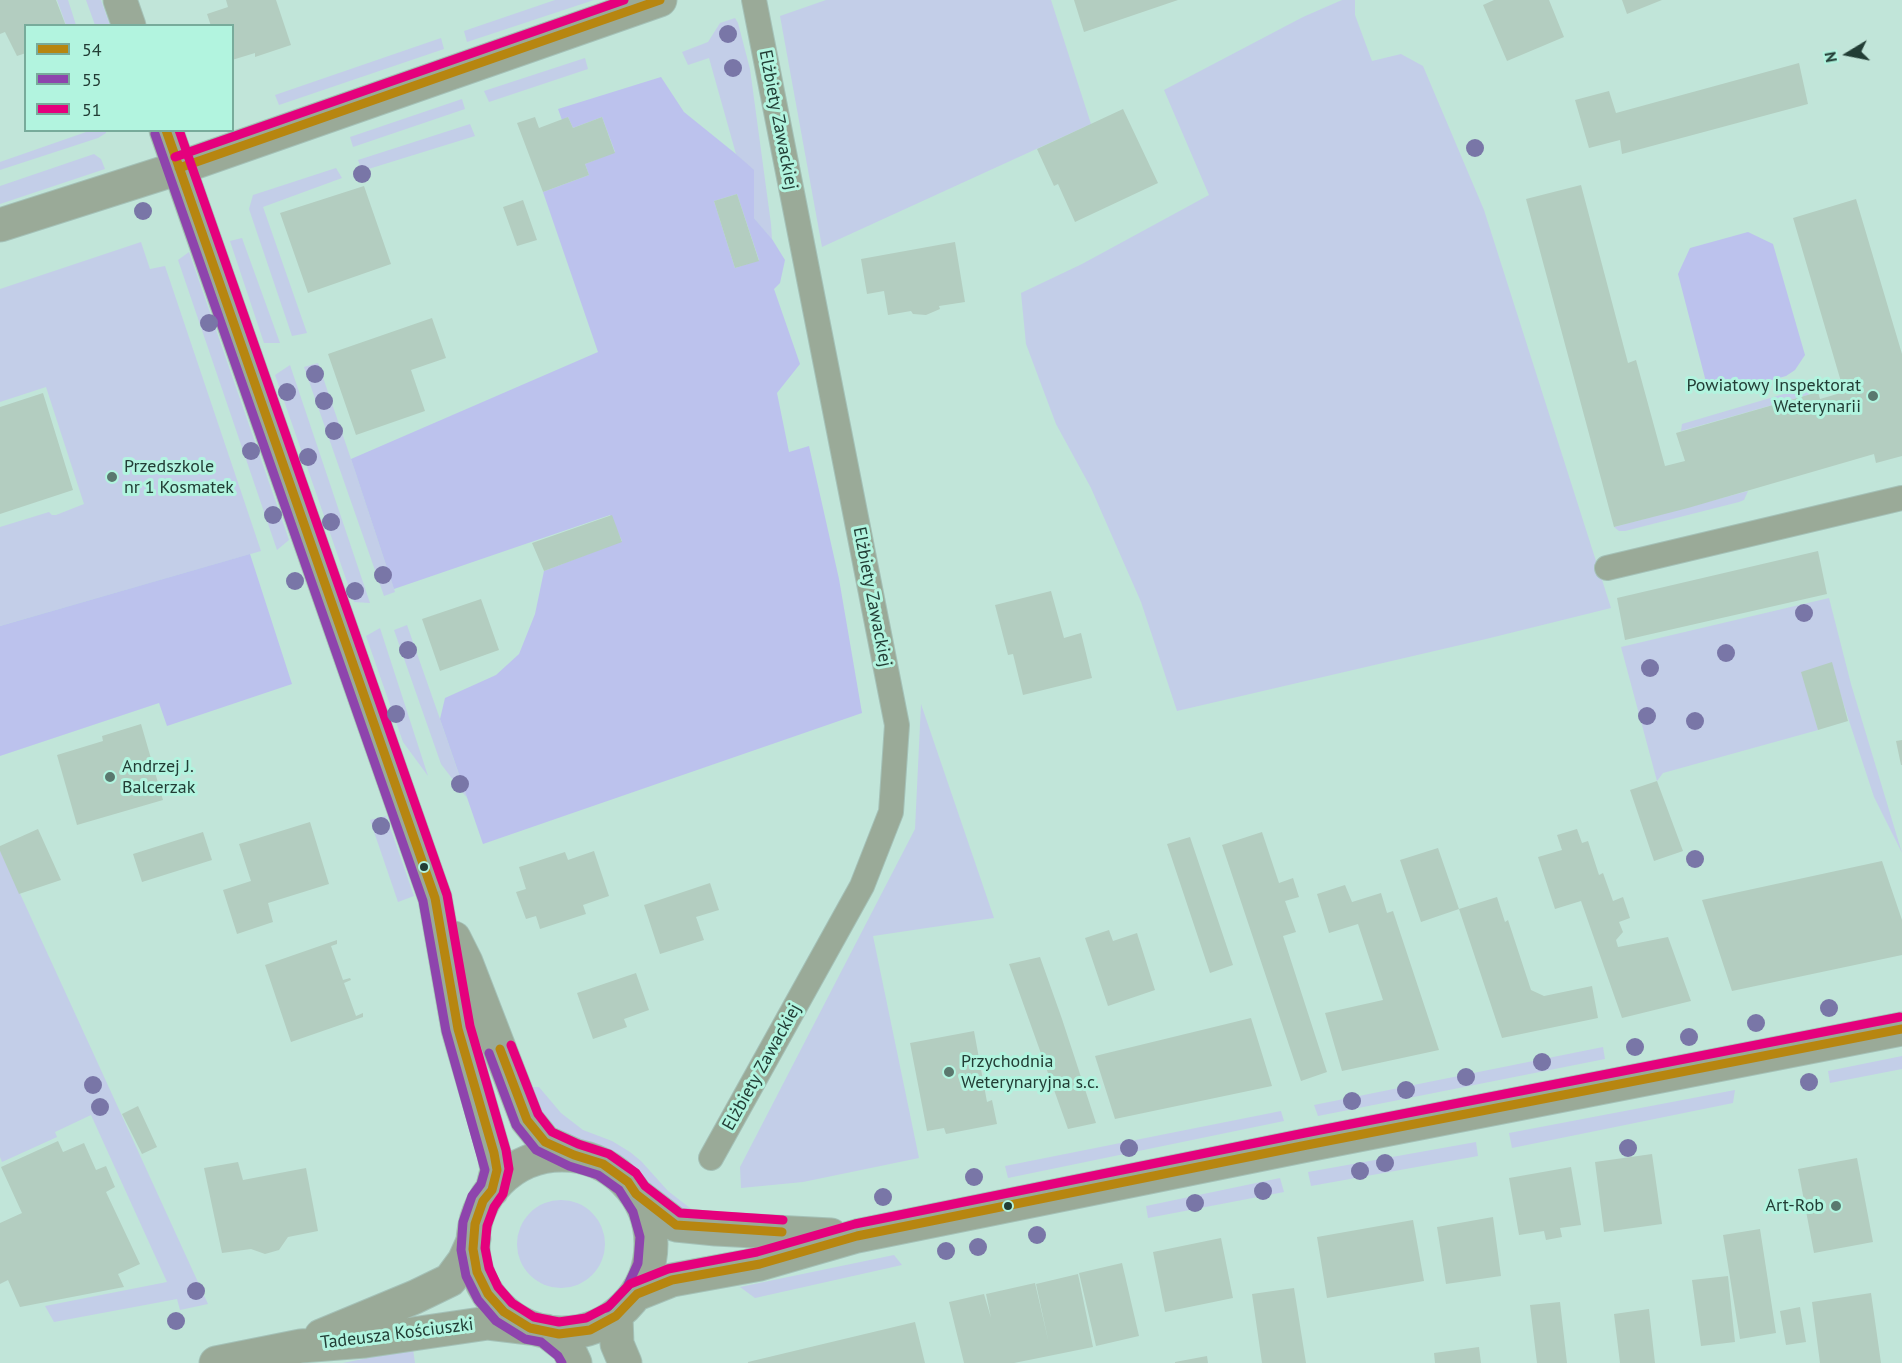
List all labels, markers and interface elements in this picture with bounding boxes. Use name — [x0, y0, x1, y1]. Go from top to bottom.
legend — [24, 24, 234, 132]
north arrow — [1818, 24, 1878, 84]
text: 54 — [82, 38, 102, 61]
street label: Elżbiety Zawackiej — [754, 48, 802, 192]
text: N — [1820, 50, 1841, 64]
text: 55 — [82, 68, 102, 91]
text: 51 — [82, 98, 102, 121]
place label: Powiatowy Inspektorat Weterynarii — [1686, 375, 1861, 418]
marker: Powiatowy Inspektorat Weterynarii — [1866, 389, 1880, 403]
place label: Przedszkole nr 1 Kosmatek — [124, 456, 234, 498]
marker: Przedszkole nr 1 Kosmatek — [105, 470, 119, 484]
street label: Elżbiety Zawackiej — [848, 525, 896, 669]
place label: Andrzej J. Balcerzak — [122, 756, 195, 798]
marker: Andrzej J. Balcerzak — [103, 770, 117, 784]
unlabelled marker — [418, 861, 430, 873]
street label: Elżbiety Zawackiej — [718, 1000, 806, 1134]
place label: Przychodnia Weterynaryjna s.c. — [961, 1051, 1099, 1094]
marker: Przychodnia Weterynaryjna s.c. — [942, 1065, 956, 1079]
place label: Art-Rob — [1766, 1195, 1824, 1217]
marker: Art-Rob — [1829, 1199, 1843, 1213]
unlabelled marker — [1002, 1200, 1014, 1212]
street label: Tadeusza Kościuszki — [319, 1314, 475, 1354]

